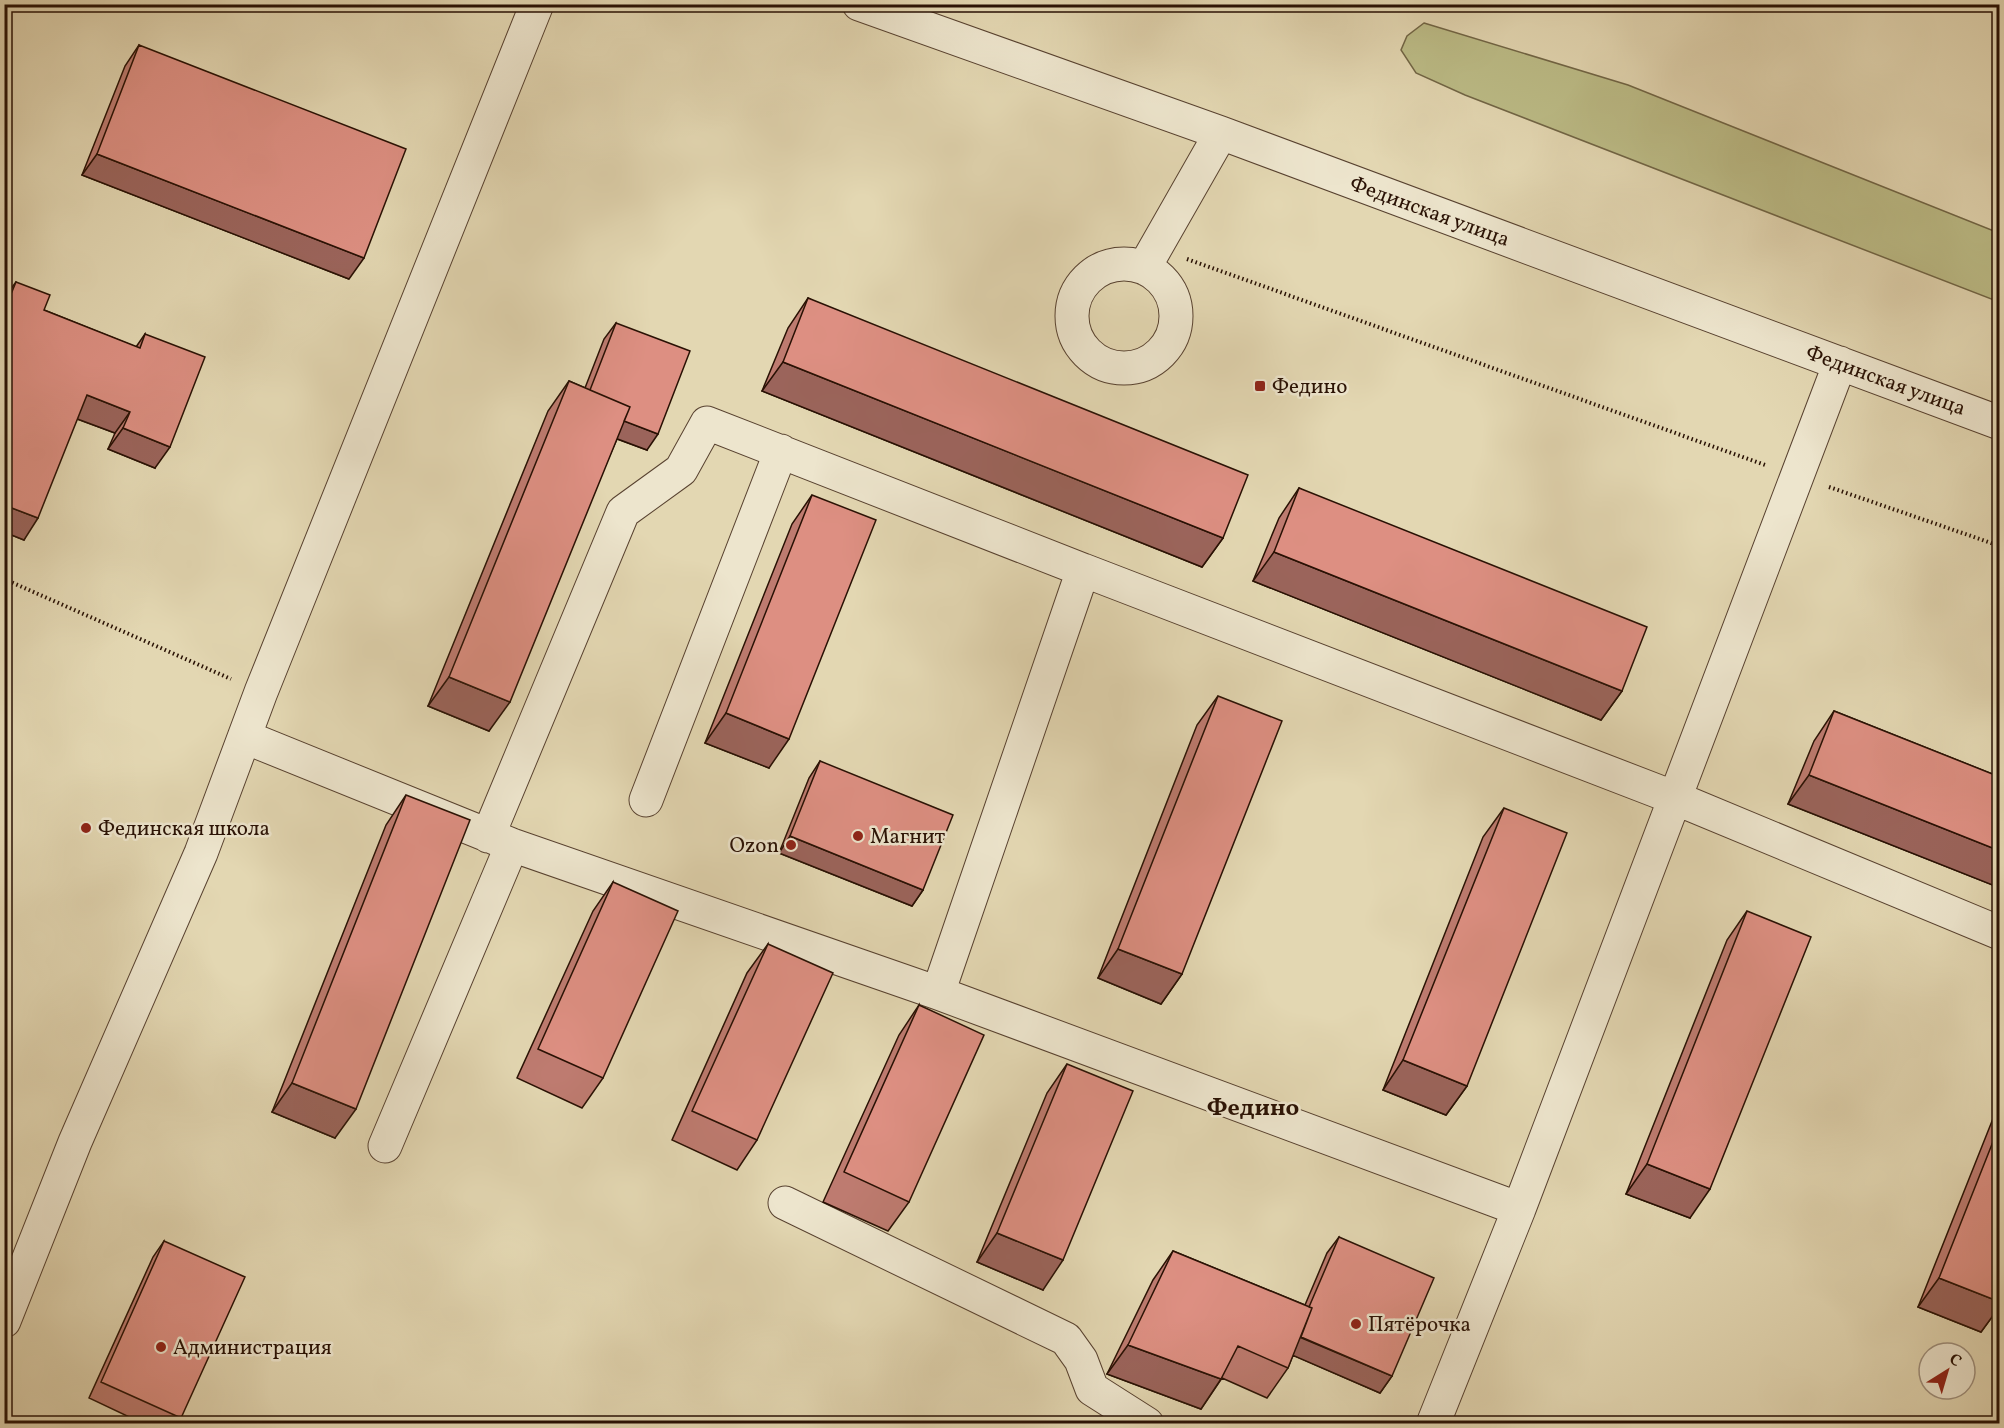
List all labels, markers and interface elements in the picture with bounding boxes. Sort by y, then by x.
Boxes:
street label: Фединская улица [1345,170,1514,255]
street label: Фединская улица [1801,339,1970,424]
place label: Федино [1272,373,1348,402]
marker: Федино [1253,379,1267,393]
place label: Фединская школа [98,815,270,844]
marker: Фединская школа [79,821,93,835]
place label: Магнит [870,823,946,852]
marker: Магнит [851,829,865,843]
place label: Ozon [729,832,779,861]
marker: Ozon [784,838,798,852]
district label: Федино [1207,1092,1299,1126]
place label: Пятёрочка [1368,1311,1471,1340]
marker: Пятёрочка [1349,1317,1363,1331]
place label: Администрация [173,1334,332,1363]
marker: Администрация [154,1340,168,1354]
north arrow [1917,1341,1977,1401]
text: С [1944,1349,1966,1373]

